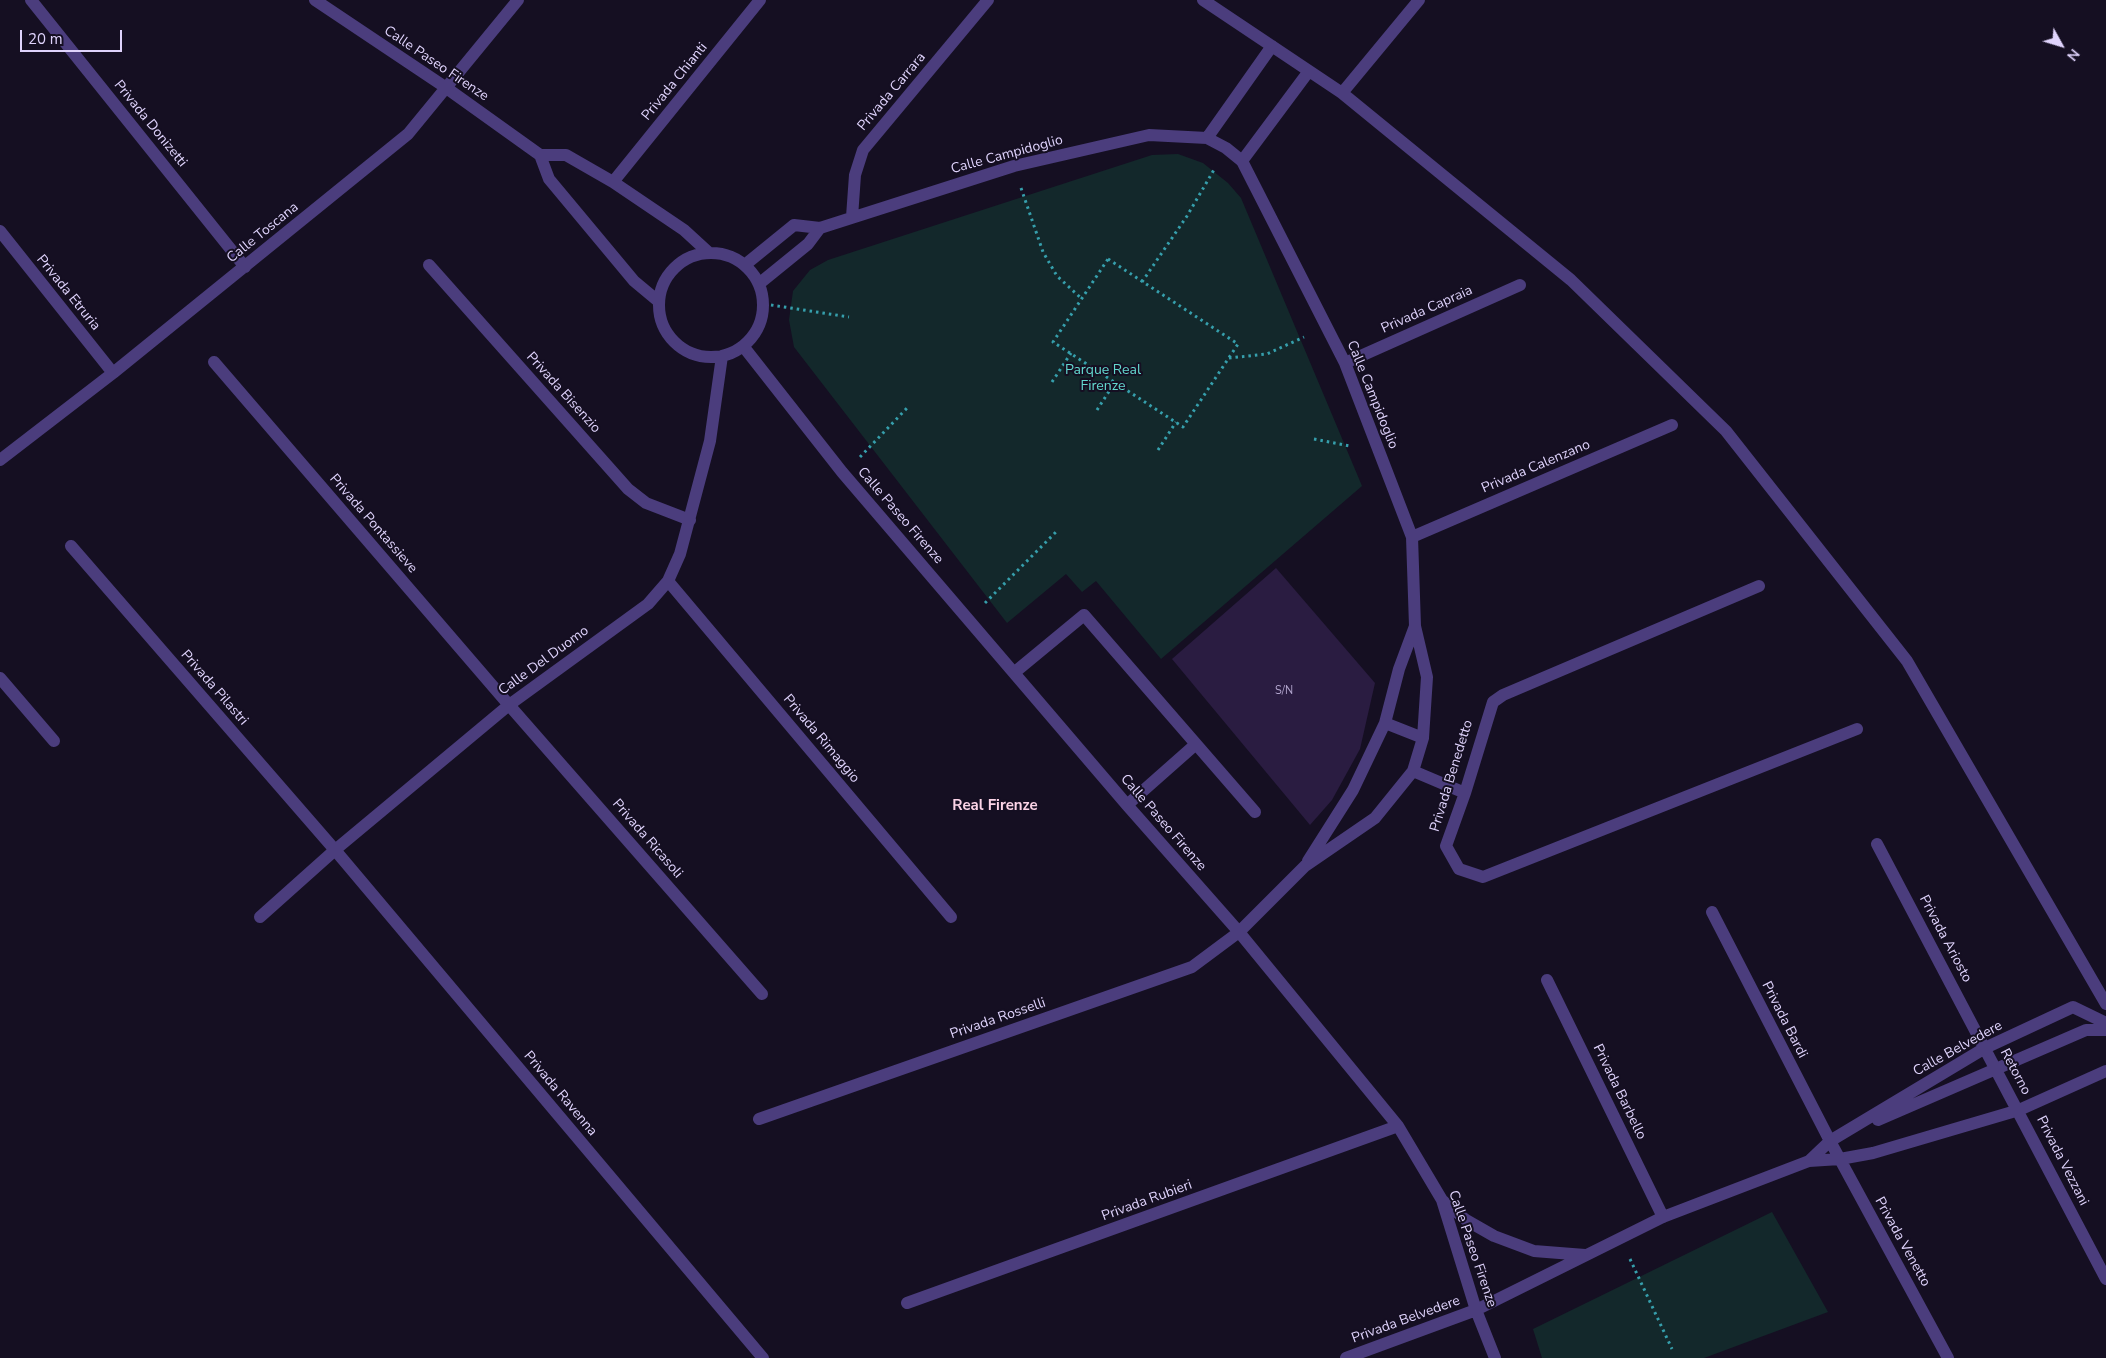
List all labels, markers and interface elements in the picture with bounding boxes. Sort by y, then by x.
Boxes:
scale bar [22,20,125,52]
north arrow [2036,20,2086,70]
street label: Calle Paseo Firenze [381,23,491,105]
text: 20 m [28,29,63,49]
street label: Privada Chianti [639,40,711,124]
text: N [2062,45,2084,65]
street label: Privada Carrara [854,49,930,135]
street label: Privada Donizetti [110,77,190,171]
street label: Calle Campidoglio [949,132,1065,178]
street label: Calle Toscana [224,199,302,267]
street label: Privada Etruria [32,252,104,334]
street label: Privada Capraia [1379,282,1475,338]
street label: Calle Campidoglio [1343,338,1401,452]
street label: Privada Bisenzio [522,349,604,437]
park label: Parque Real Firenze [1065,363,1141,396]
street label: Privada Calenzano [1479,437,1593,497]
street label: Calle Paseo Firenze [854,464,946,568]
street label: Privada Pontassieve [325,471,421,577]
street label: Calle Del Duomo [496,623,592,699]
street label: Privada Pilastri [177,647,251,729]
house number: S/N [1275,684,1293,698]
street label: Privada Rimaggio [779,691,863,787]
street label: Privada Benedetto [1427,718,1477,834]
street label: Calle Paseo Firenze [1117,771,1209,875]
street label: Privada Ricasoli [608,796,686,882]
district label: Real Firenze [952,797,1038,815]
street label: Privada Ariosto [1915,893,1975,985]
street label: Privada Bardi [1757,979,1811,1061]
street label: Privada Rosselli [948,995,1048,1043]
street label: Calle Belvedere [1910,1018,2006,1080]
street label: Privada Barbello [1589,1042,1649,1142]
street label: Retorno [1996,1046,2034,1098]
street label: Privada Ravenna [520,1048,600,1140]
street label: Privada Vezzani [2032,1113,2092,1209]
street label: Privada Rubieri [1099,1177,1195,1225]
street label: Calle Paseo Firenze [1444,1188,1500,1310]
street label: Privada Venetto [1870,1194,1934,1290]
street label: Privada Belvedere [1350,1293,1462,1347]

